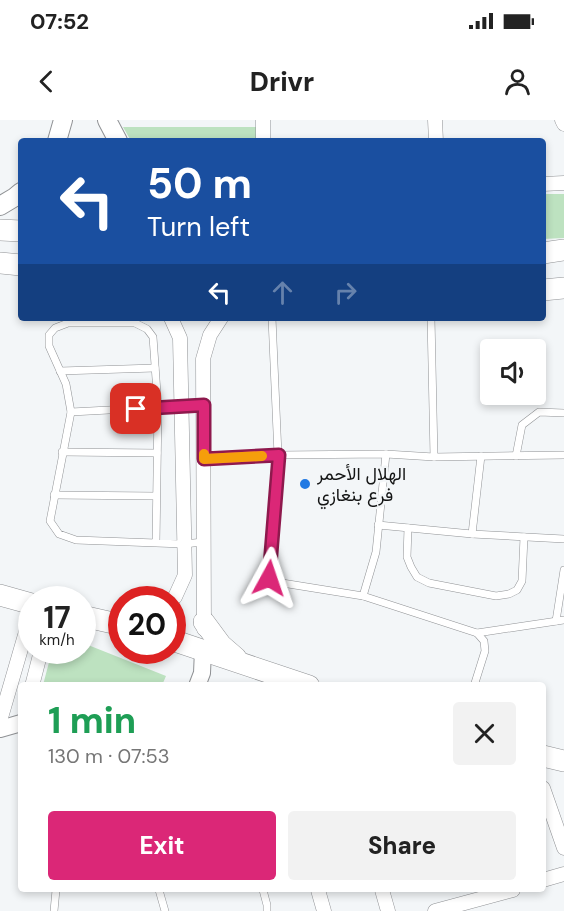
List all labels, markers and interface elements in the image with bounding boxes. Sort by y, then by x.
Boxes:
text: 07:52 [30,7,89,36]
text: Drivr [250,64,314,99]
icon: back [30,65,63,98]
icon: person [501,65,534,98]
text: 50 m [147,156,252,211]
icon: left [48,162,126,240]
text: Turn left [147,209,250,244]
icon: left [203,276,236,309]
icon: ahead [266,276,299,309]
icon: right [329,276,362,309]
map controls [480,339,546,405]
button: sound [480,339,546,405]
pin [110,383,161,434]
icon: arrive [119,392,152,425]
place label: الهلال الأحمر فرع بنغازي [316,462,406,510]
marker: الهلال الأحمر فرع بنغازي [298,477,312,491]
position arrow [237,546,301,610]
speed limit sign: 20 [108,586,186,664]
text: 17 [43,598,71,637]
text: km/h [39,630,75,650]
text: 1 min [48,697,136,744]
button: close [453,702,516,765]
text: 130 m · 07:53 [48,743,170,769]
button: Exit [48,811,276,880]
button: Share [288,811,516,880]

